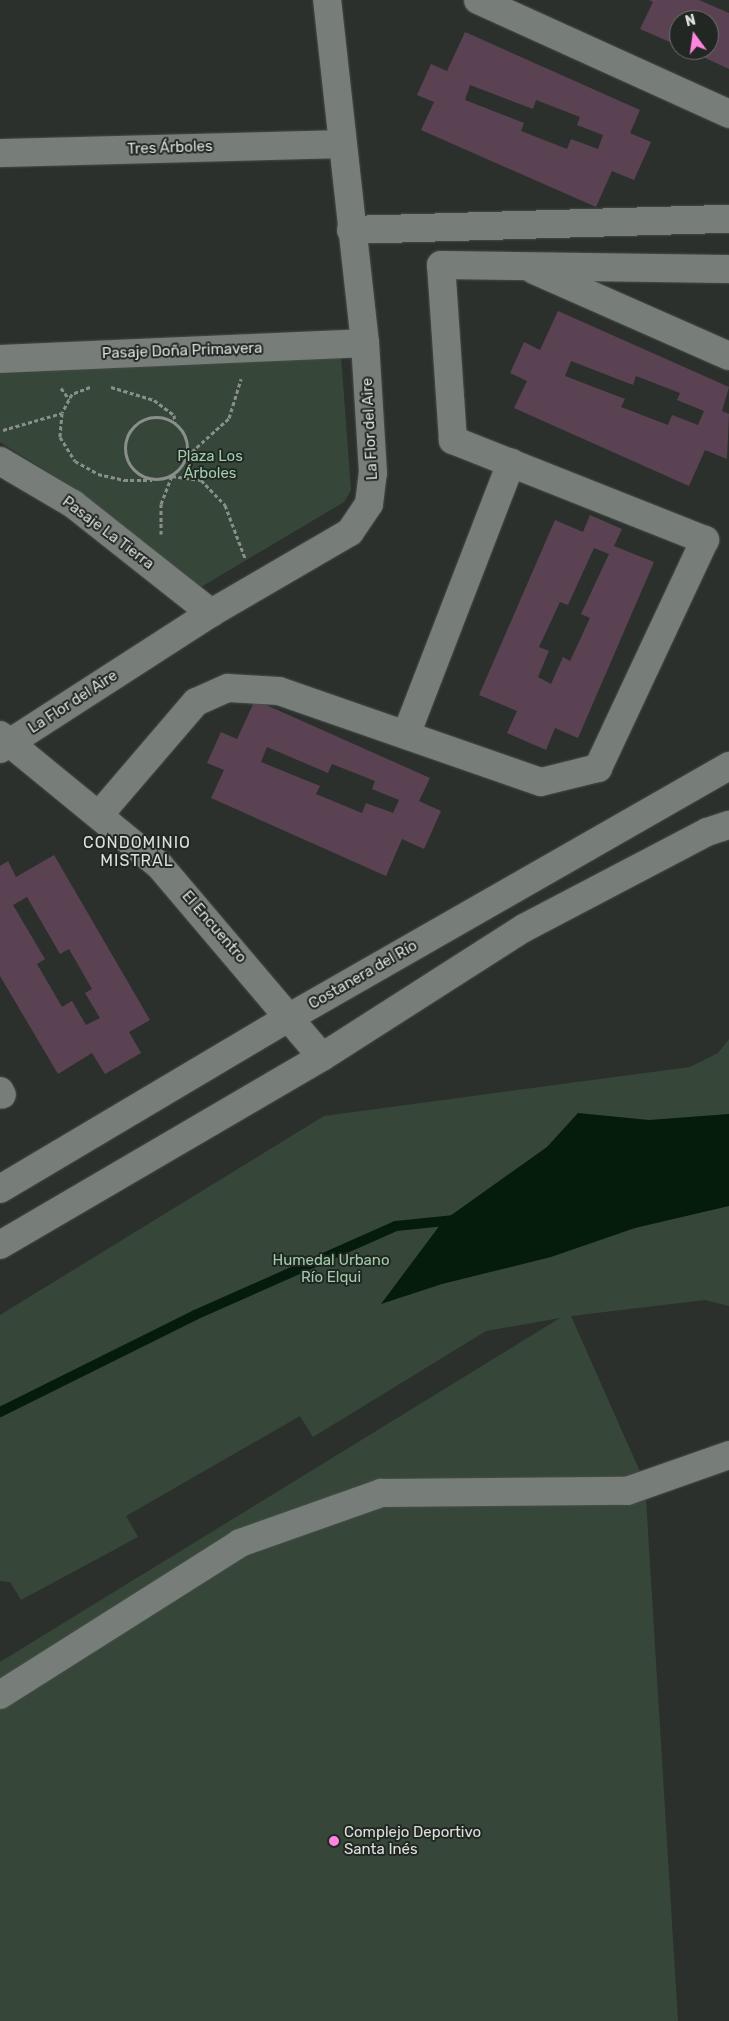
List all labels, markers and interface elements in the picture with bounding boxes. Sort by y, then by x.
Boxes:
north arrow [669,10,719,60]
text: N [684,11,697,30]
street label: Tres Árboles [127,138,213,158]
street label: Pasaje Doña Primavera [102,339,262,363]
street label: La Flor del Aire [358,377,382,481]
park label: Plaza Los Árboles [177,447,243,482]
street label: Pasaje La Tierra [59,493,157,573]
street label: La Flor del Aire [25,666,121,738]
district label: CONDOMINIO MISTRAL [82,833,192,871]
street label: El Encuentro [178,887,250,967]
street label: Costanera del Río [306,937,420,1013]
park label: Humedal Urbano Río Elqui [272,1251,390,1286]
place label: Complejo Deportivo Santa Inés [344,1823,481,1858]
marker: Complejo Deportivo Santa Inés [328,1835,340,1847]

